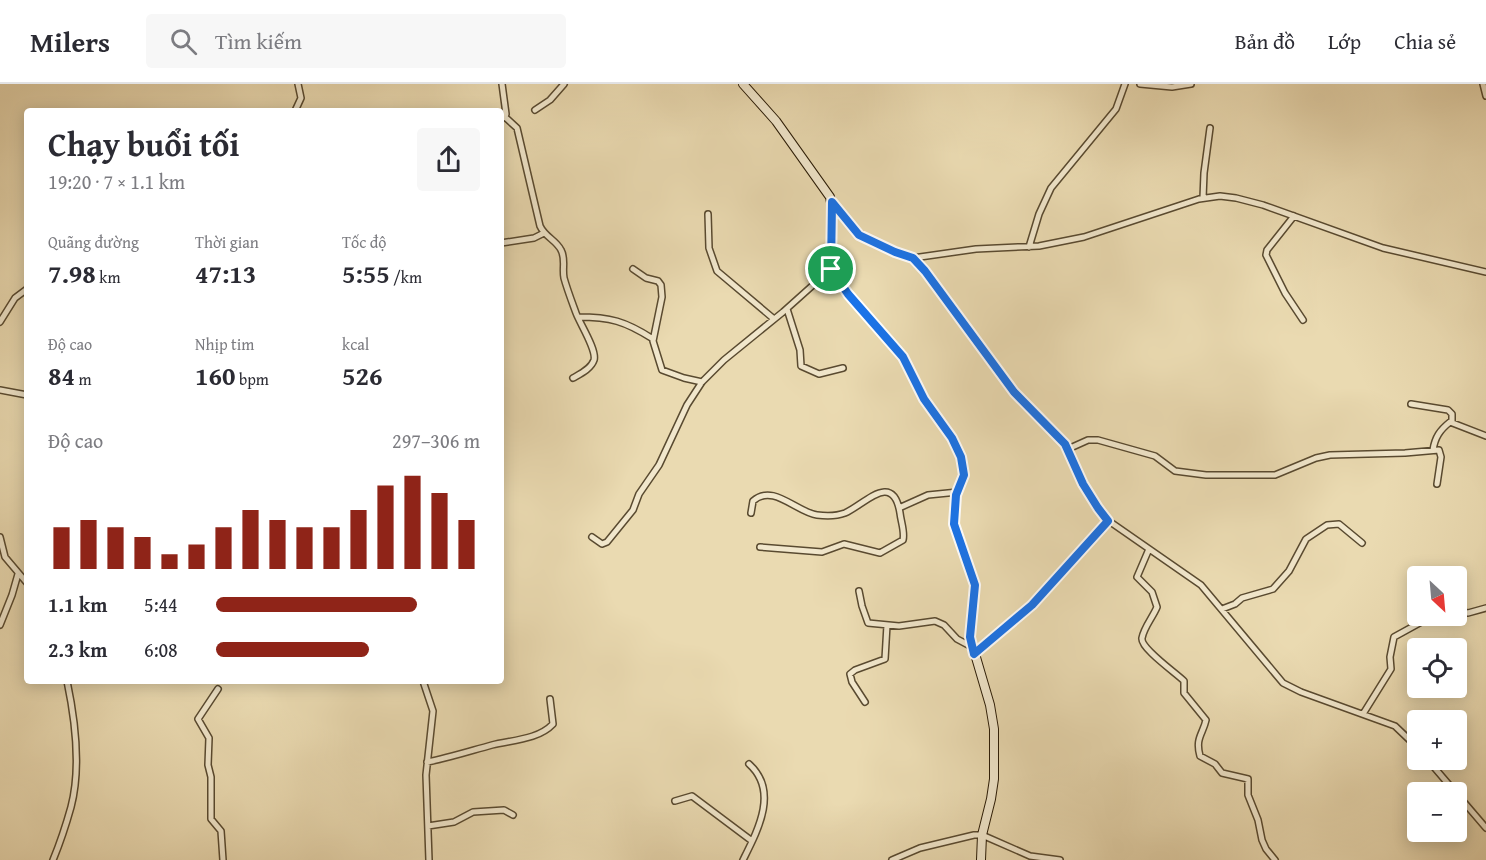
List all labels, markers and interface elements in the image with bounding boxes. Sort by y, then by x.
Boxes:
search box [146,14,566,68]
text: Milers [30,21,110,62]
icon: search [167,25,200,58]
text: Tìm kiếm [215,25,302,57]
text: Bản đồ [1235,26,1295,57]
text: Lớp [1328,26,1361,57]
text: Chia sẻ [1394,26,1456,57]
text: Chạy buổi tối [48,120,240,168]
button: share [417,128,480,191]
text: 19:20 · 7 × 1.1 km [48,167,185,196]
text: Quãng đường [48,230,139,254]
text: Thời gian [195,230,259,254]
text: Tốc độ [342,230,386,254]
pin [805,243,856,294]
icon: arrive [814,252,847,285]
text: 7.98 [48,254,96,293]
text: 47:13 [195,254,256,293]
text: 5:55 [342,254,390,293]
text: km [96,265,120,289]
text: /km [390,265,422,289]
text: Độ cao [48,332,92,356]
text: Nhịp tim [195,332,254,356]
text: kcal [342,332,369,356]
text: 84 [48,356,75,395]
text: 160 [195,356,235,395]
text: 526 [342,356,382,395]
text: m [75,367,92,391]
text: bpm [235,367,269,391]
text: Độ cao [48,426,103,455]
text: 297–306 m [392,426,480,455]
north arrow [1407,566,1467,626]
map controls [1407,566,1467,842]
text: 1.1 km [48,590,107,619]
text: 5:44 [144,590,178,619]
text: 2.3 km [48,635,107,664]
text: 6:08 [144,635,178,664]
button: locate [1407,638,1467,698]
button: + [1407,710,1467,770]
button: − [1407,782,1467,842]

